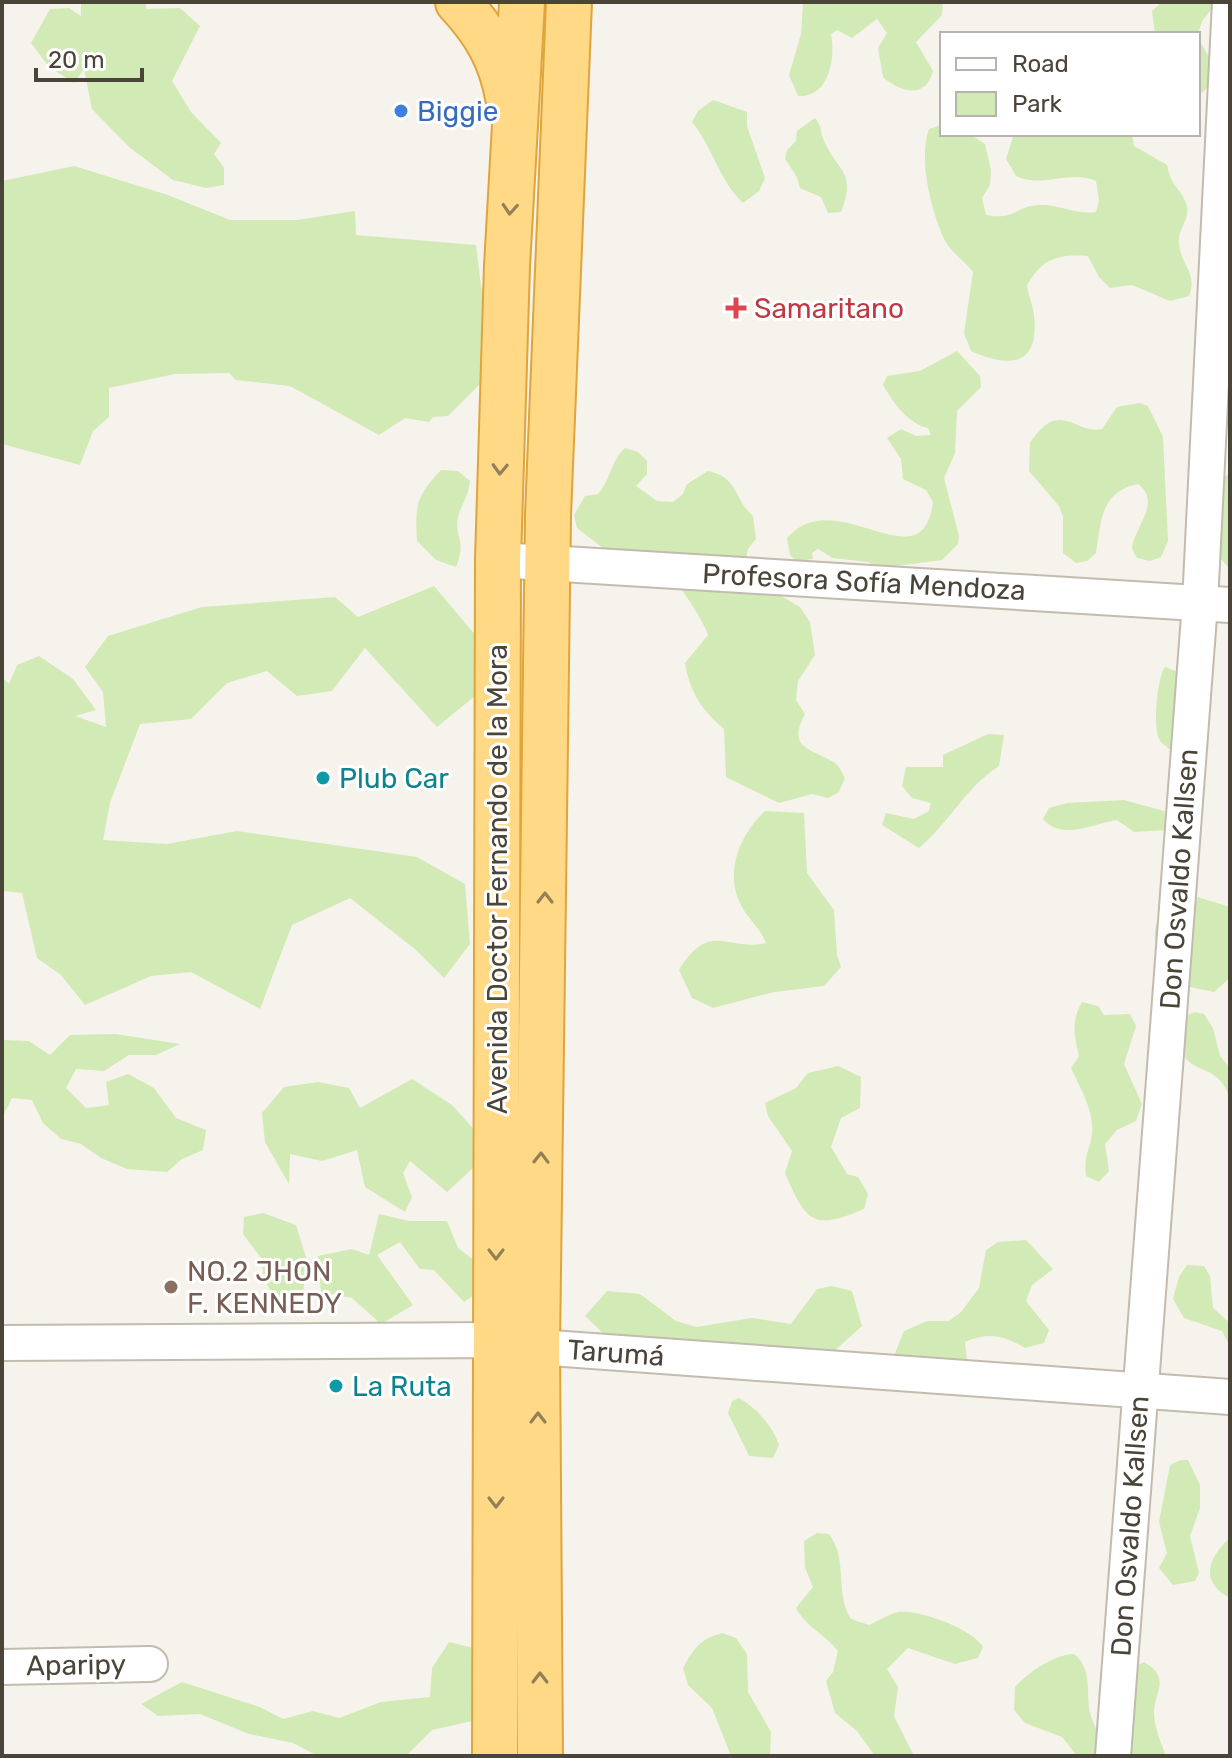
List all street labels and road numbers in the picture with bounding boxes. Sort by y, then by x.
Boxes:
street label: Profesora Sofía Mendoza [701,557,1027,607]
street label: Avenida Doctor Fernando de la Mora [481,644,514,1114]
street label: Don Osvaldo Kallsen [1153,747,1205,1011]
street label: Tarumá [566,1333,666,1373]
street label: Don Osvaldo Kallsen [1104,1394,1156,1658]
street label: Aparipy [26,1648,126,1682]

